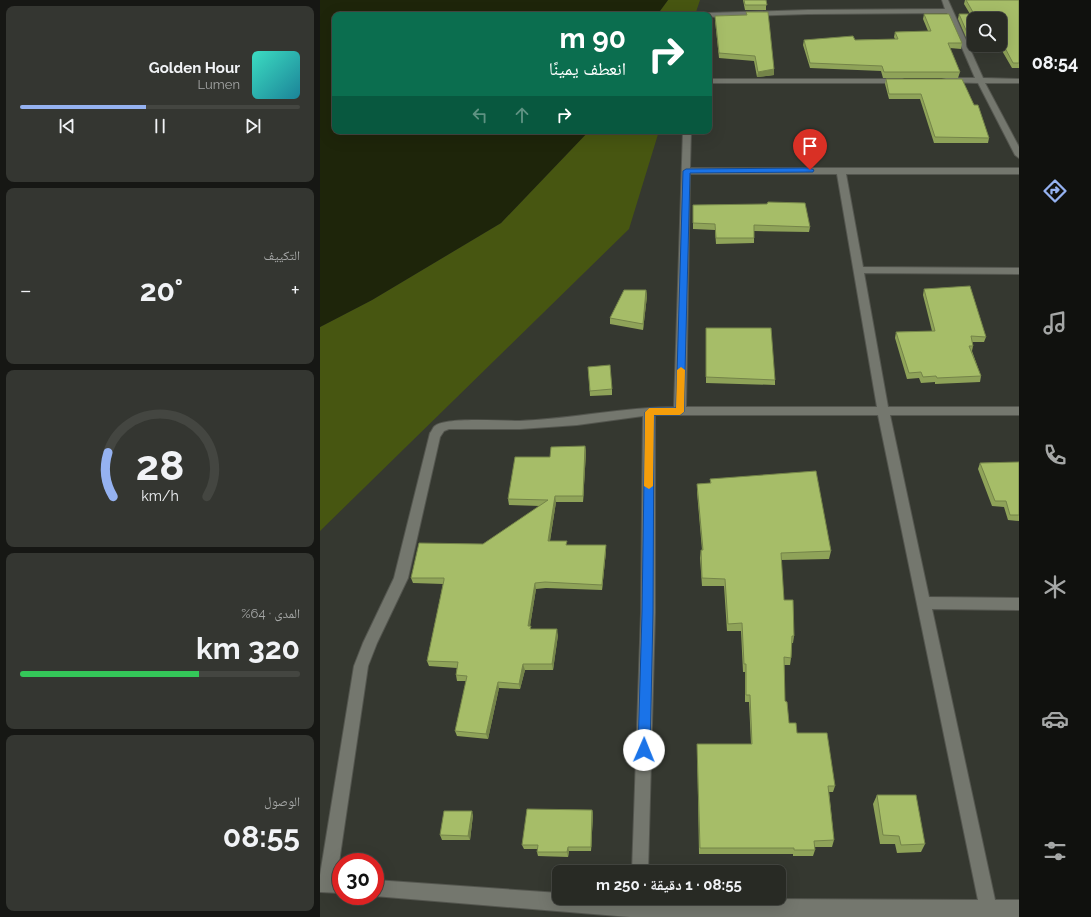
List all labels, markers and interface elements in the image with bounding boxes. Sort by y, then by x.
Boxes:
map controls [967,12,1007,52]
button: search [967,12,1007,52]
text: 90 m [560,22,626,55]
icon: right [640,28,692,80]
text: 08:54 [1032,52,1078,73]
text: انعطف يمينًا [549,58,626,79]
text: Golden Hour [149,59,240,77]
text: Lumen [198,77,240,92]
icon: left [469,104,491,126]
icon: ahead [511,104,533,126]
icon: right [553,104,575,126]
icon: previous [56,115,78,137]
icon: pause [149,115,171,137]
icon: next [242,115,264,137]
pin [793,129,827,170]
icon: arrive [799,135,821,157]
icon: directions [1041,177,1069,205]
text: التكييف [264,248,300,263]
text: 20° [140,273,183,308]
text: − [20,277,32,303]
text: + [291,277,300,303]
icon: music [1041,309,1069,337]
text: 28 [136,440,184,489]
icon: phone [1041,441,1069,469]
text: km/h [141,487,179,503]
icon: climate [1041,573,1069,601]
text: المدى · 64% [241,606,300,621]
text: 320 km [196,631,300,666]
icon: car [1041,705,1069,733]
position arrow [623,729,665,771]
text: الوصول [264,794,300,809]
text: 08:55 [223,819,300,854]
icon: filters [1041,837,1069,865]
speed limit sign: 30 [332,853,384,905]
text: 08:55 · 1 دقيقة · 250 m [596,876,742,894]

